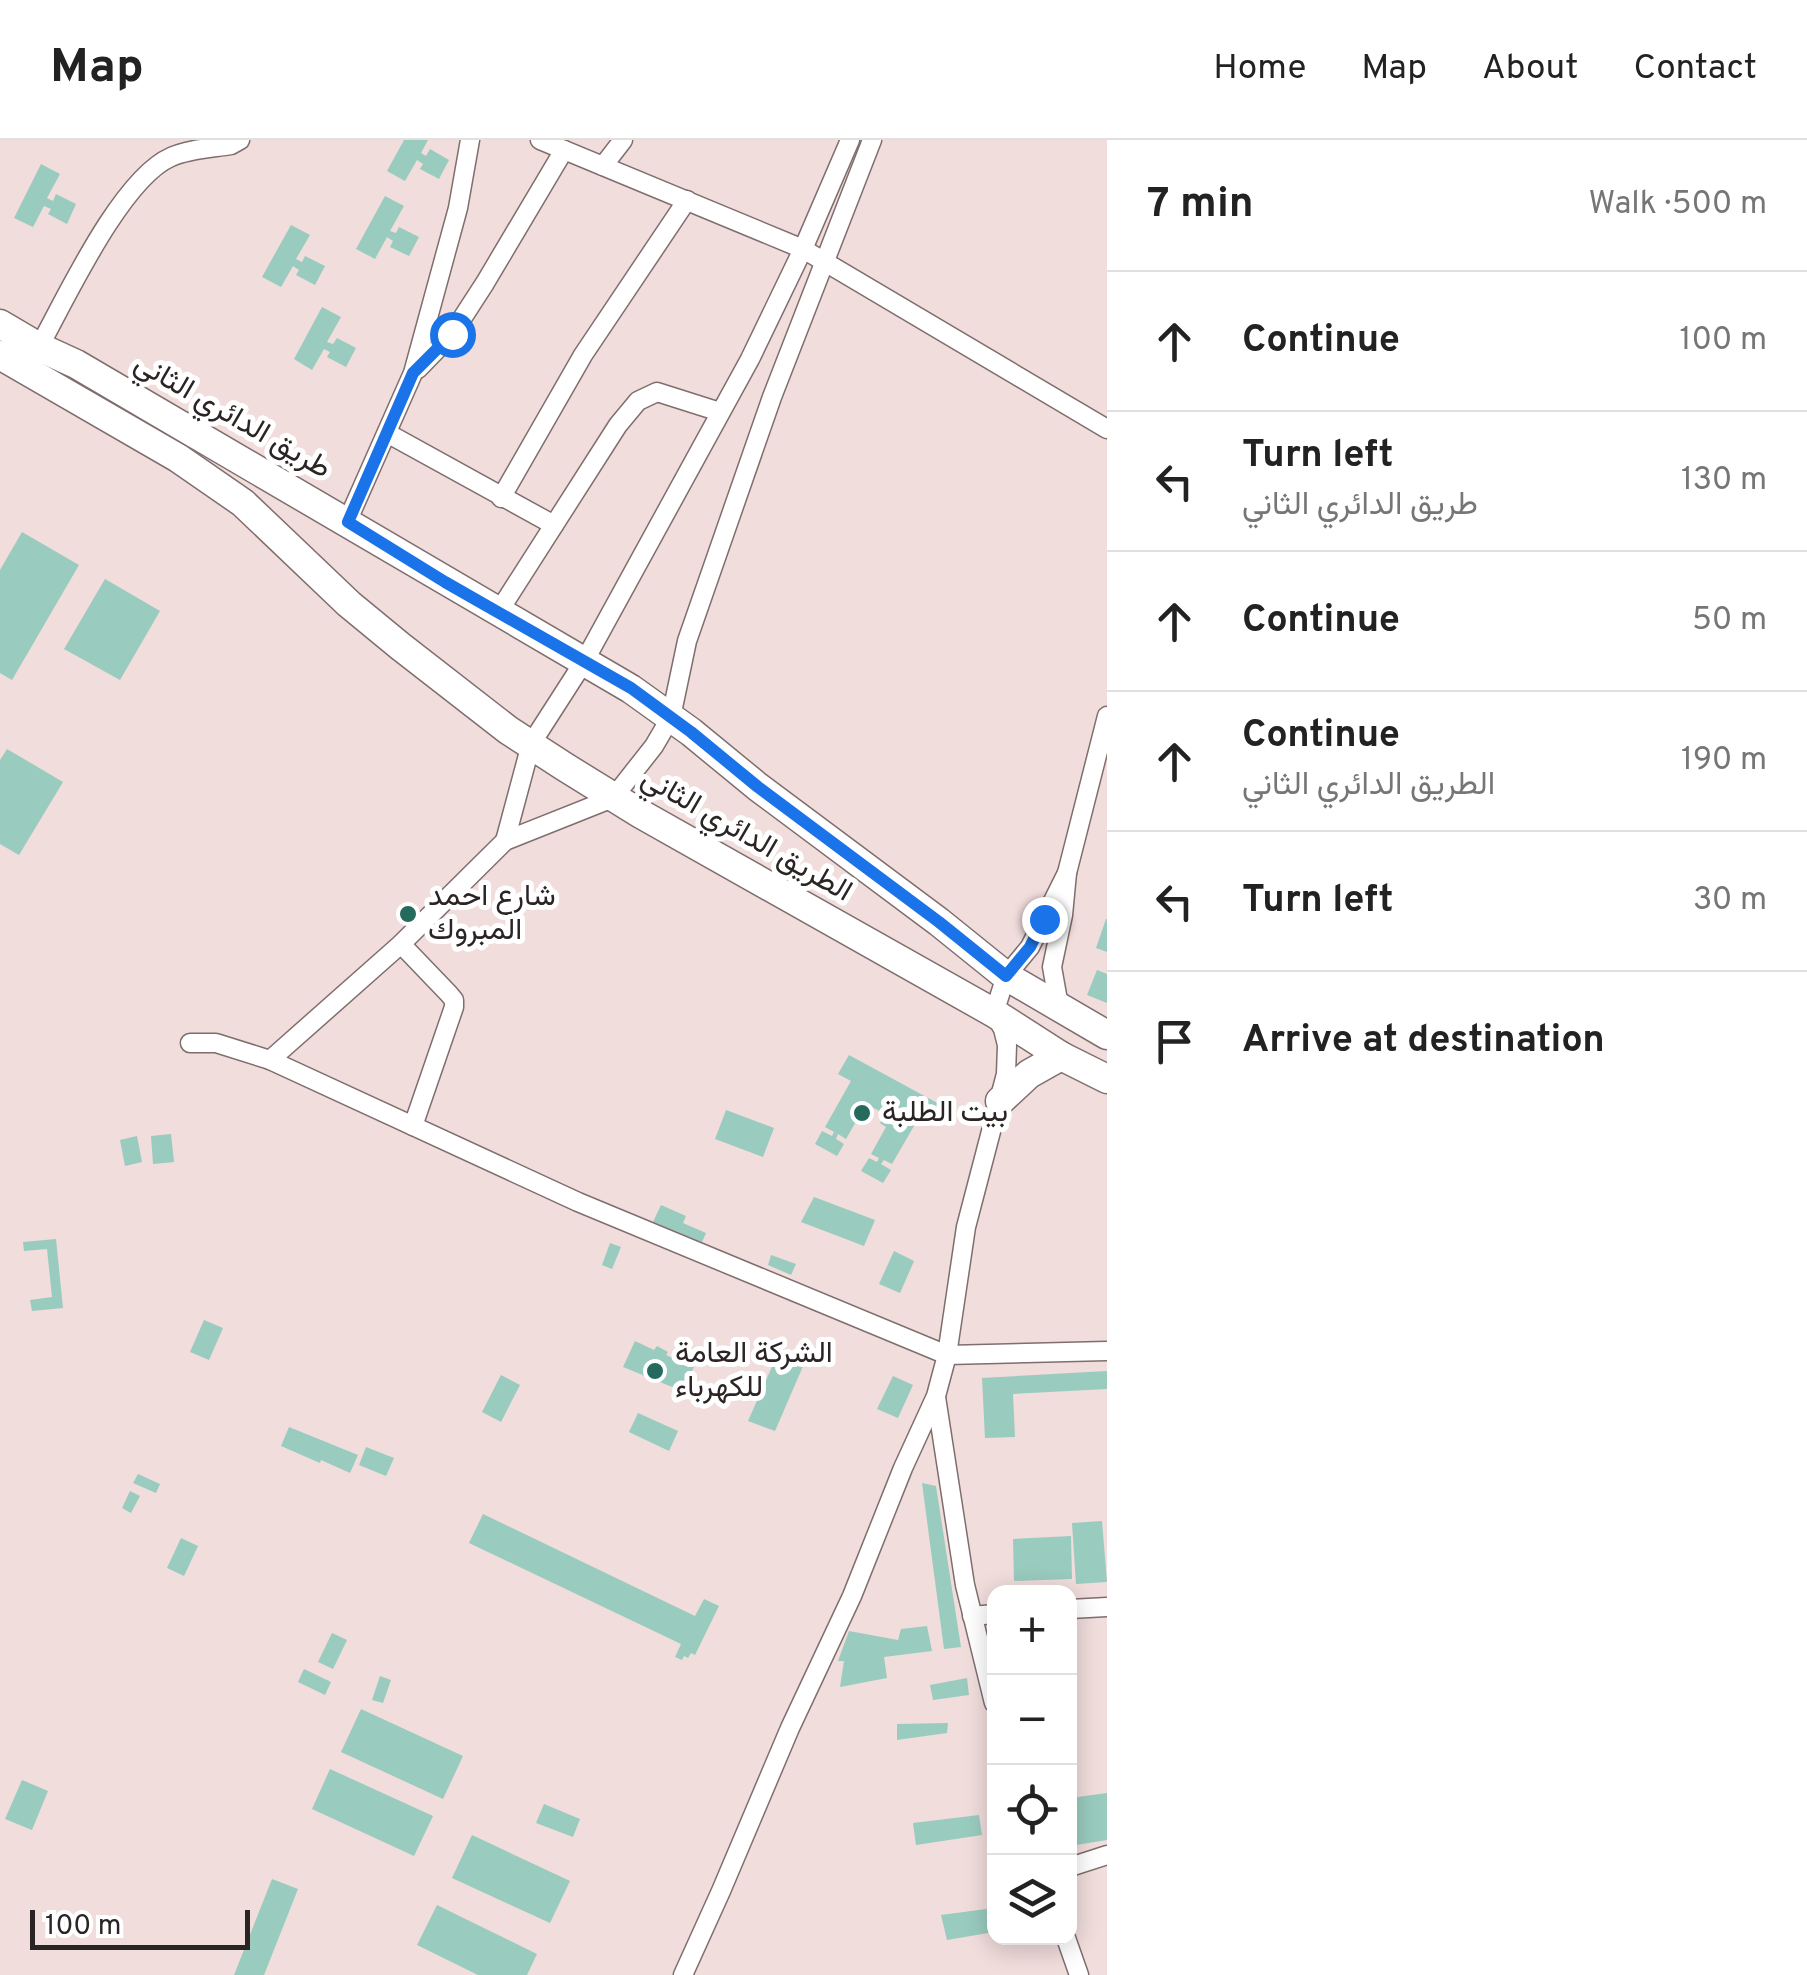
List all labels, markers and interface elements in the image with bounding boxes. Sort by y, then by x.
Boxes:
text: Map [50,39,144,99]
text: Home [1213,47,1306,91]
text: Map [1361,47,1427,91]
text: About [1482,47,1578,91]
text: Contact [1633,47,1757,91]
text: 7 min [1147,179,1254,232]
text: Walk · 500 m [1588,185,1767,225]
route start [430,312,476,358]
icon: ahead [1147,314,1202,369]
text: Continue [1242,317,1400,366]
text: 100 m [1680,321,1767,361]
street label: طريق الدائري الثاني [126,346,337,491]
text: Turn left [1242,432,1394,481]
icon: left [1147,454,1202,509]
text: 130 m [1681,461,1767,501]
text: طريق الدائري الثاني [1242,486,1478,526]
icon: ahead [1147,594,1202,649]
text: Continue [1242,597,1400,646]
text: 50 m [1692,601,1767,641]
text: Continue [1242,712,1400,761]
icon: ahead [1147,734,1202,789]
text: 190 m [1681,741,1767,781]
street label: الطريق الدائري الثاني [632,761,858,914]
text: الطريق الدائري الثاني [1242,766,1495,806]
icon: left [1147,874,1202,929]
text: Turn left [1242,877,1394,926]
place label: شارع احمد المبروك [428,879,556,950]
text: 30 m [1693,881,1767,921]
route end [1022,897,1068,943]
marker: شارع احمد المبروك [397,903,419,925]
icon: arrive [1147,1014,1202,1069]
text: Arrive at destination [1242,1017,1605,1066]
place label: بيت الطلبة [882,1095,1008,1132]
marker: بيت الطلبة [851,1102,873,1124]
place label: الشركة العامة للكهرباء [675,1336,833,1407]
marker: الشركة العامة للكهرباء [644,1360,666,1382]
map controls [987,1585,1077,1945]
button: + [987,1585,1077,1675]
button: − [987,1675,1077,1765]
button: locate [987,1765,1077,1855]
button: layers [987,1855,1077,1945]
scale bar [30,1905,250,1950]
text: 100 m [45,1909,121,1945]

